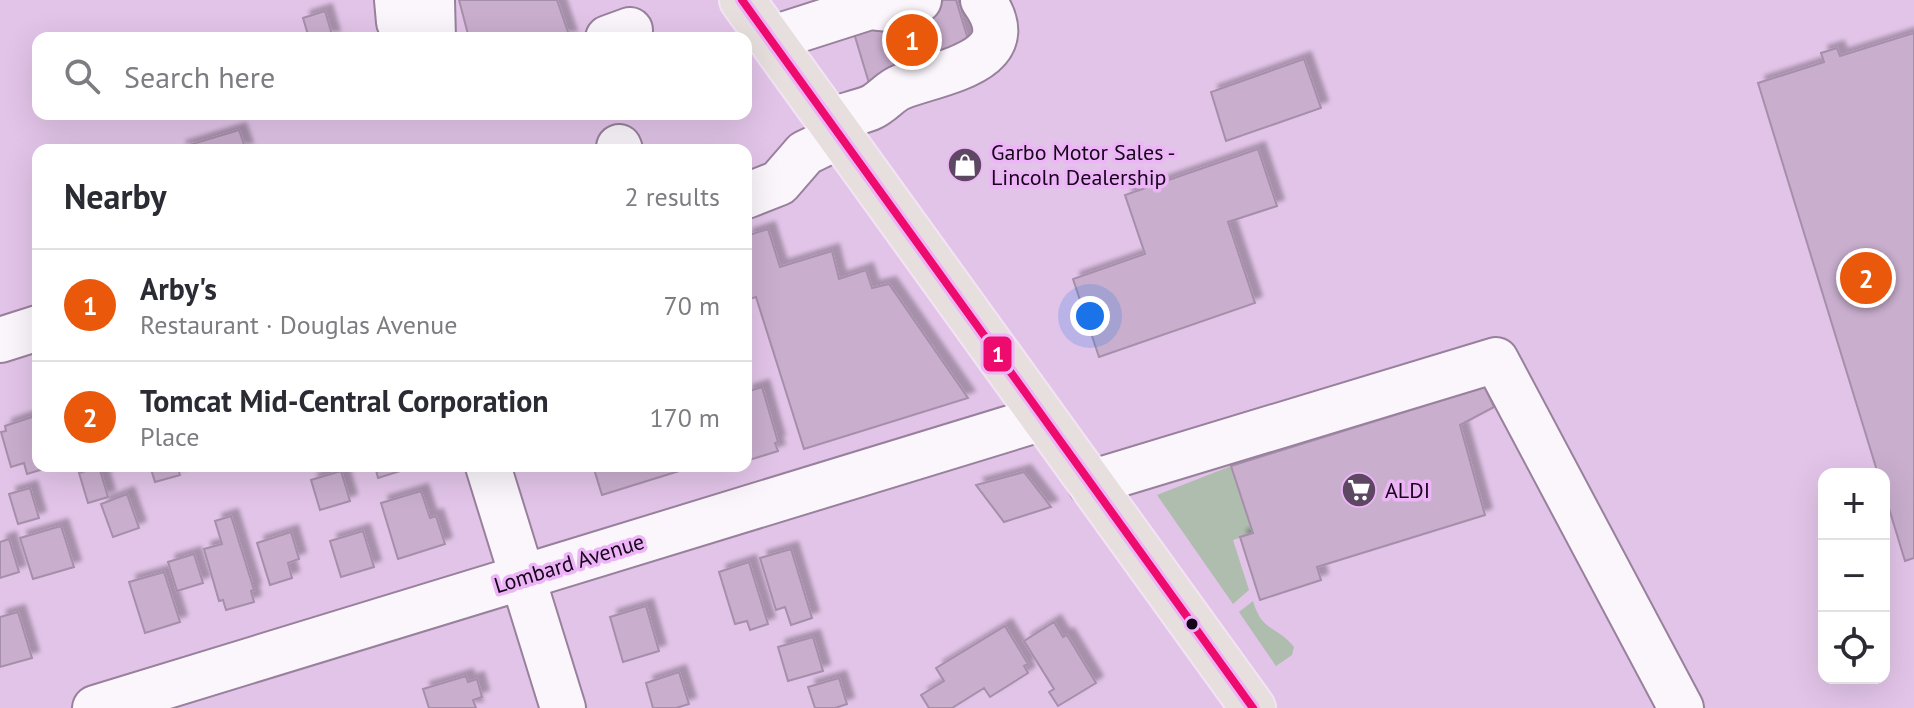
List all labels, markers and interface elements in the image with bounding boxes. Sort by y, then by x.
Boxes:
pin: 1 [886,10,938,70]
search box [32,32,752,120]
icon: search [60,54,104,98]
text: Search here [124,57,275,96]
place label: Garbo Motor Sales - Lincoln Dealership [991,138,1175,191]
shop icon: Garbo Motor Sales - Lincoln Dealership [946,146,984,184]
text: Nearby [64,174,166,218]
text: 2 results [625,180,720,213]
pin: 2 [1840,248,1892,308]
text: Arby's [140,269,217,308]
text: 1 [83,289,97,322]
text: 70 m [664,289,720,322]
your location [1070,296,1110,336]
text: Restaurant · Douglas Avenue [140,308,457,341]
line badge: 1 [982,335,1013,373]
text: 1 [992,340,1004,368]
text: Tomcat Mid-Central Corporation [140,381,549,420]
text: 2 [83,401,97,434]
text: 170 m [649,401,720,434]
text: Place [140,420,199,453]
map controls [1818,468,1890,684]
button: + [1818,468,1890,540]
supermarket icon: ALDI [1340,471,1378,509]
place label: ALDI [1385,476,1430,504]
street label: Lombard Avenue [490,527,648,599]
button: − [1818,540,1890,612]
button: locate [1818,612,1890,684]
unlabelled marker [1184,616,1200,632]

